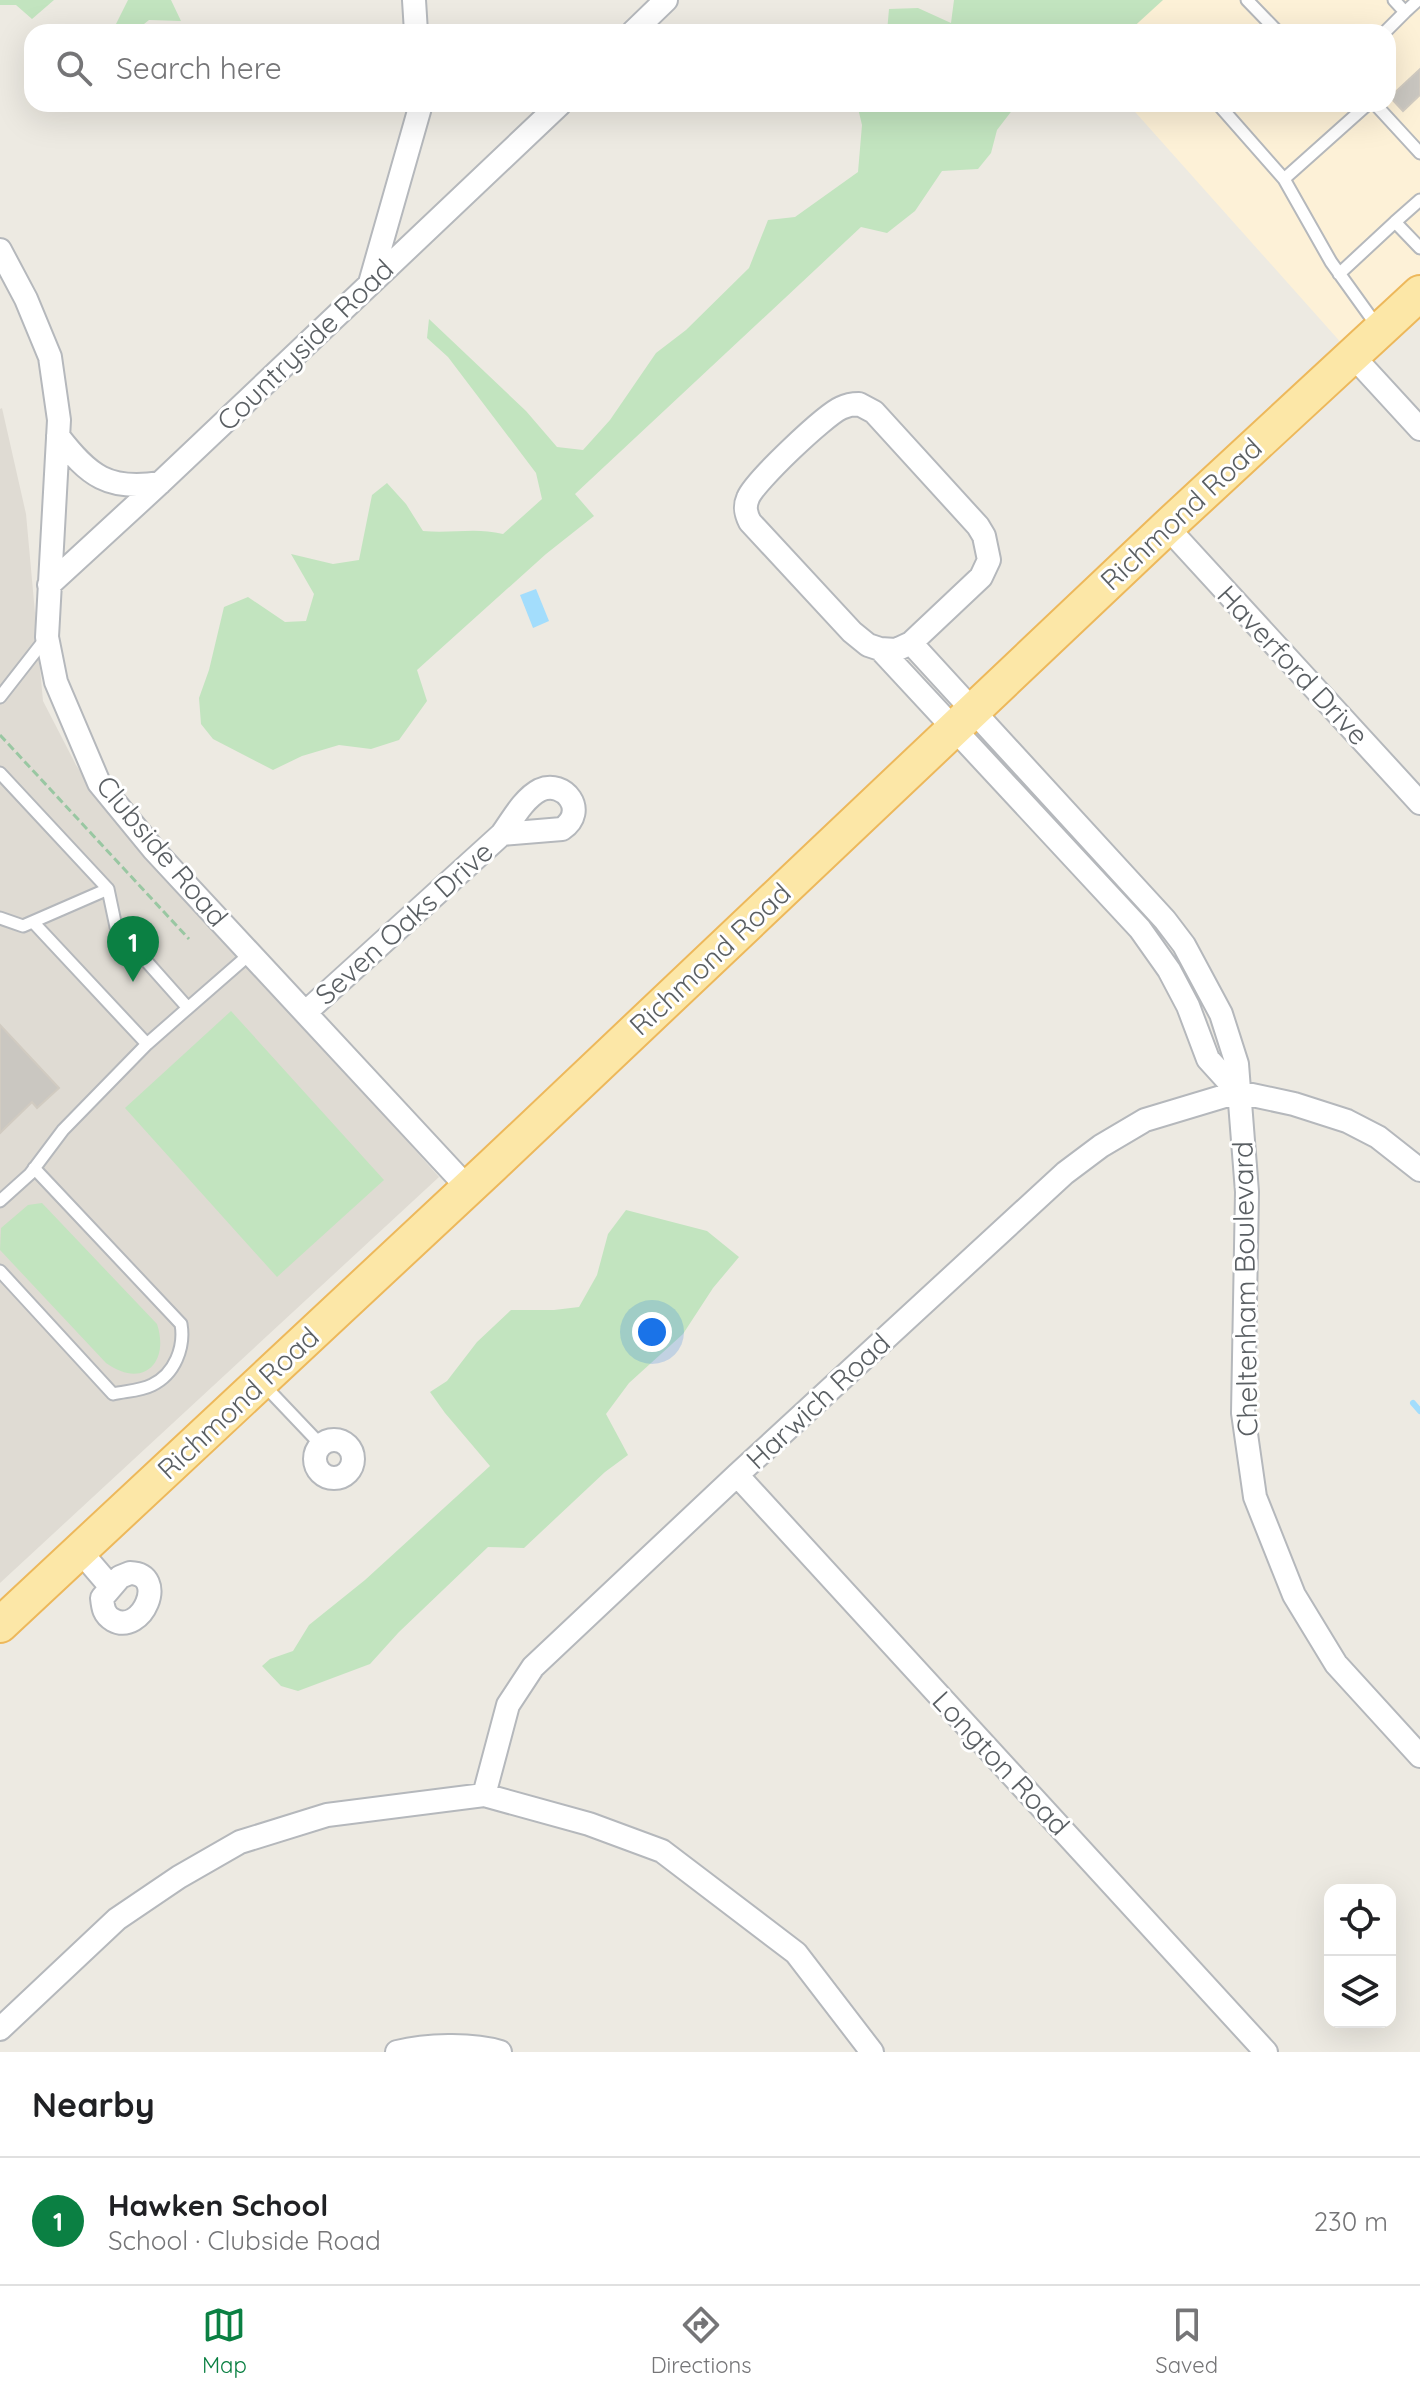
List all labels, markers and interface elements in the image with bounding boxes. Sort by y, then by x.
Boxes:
search box [24,24,1396,112]
icon: search [52,46,96,90]
text: Search here [116,49,282,87]
street label: Countryside Road [209,251,400,438]
street label: Richmond Road [1093,430,1269,597]
street label: Haverford Drive [1210,577,1376,752]
street label: Clubside Road [89,768,236,933]
street label: Seven Oaks Drive [308,834,500,1012]
street label: Richmond Road [622,875,798,1042]
pin: 1 [107,916,159,982]
street label: Cheltenham Boulevard [1224,1141,1265,1437]
your location [632,1312,672,1352]
street label: Richmond Road [150,1319,326,1486]
street label: Harwich Road [738,1325,897,1476]
street label: Longton Road [925,1683,1077,1842]
map controls [1324,1884,1396,2028]
button: locate [1324,1884,1396,1956]
button: layers [1324,1956,1396,2028]
text: Nearby [32,2083,155,2126]
text: Hawken School [108,2186,328,2224]
text: 1 [53,2205,63,2238]
text: 230 m [1314,2205,1388,2238]
text: School · Clubside Road [108,2224,381,2257]
tab: Map [202,2303,247,2379]
tab: Directions [651,2303,751,2379]
tab: Saved [1155,2303,1218,2379]

